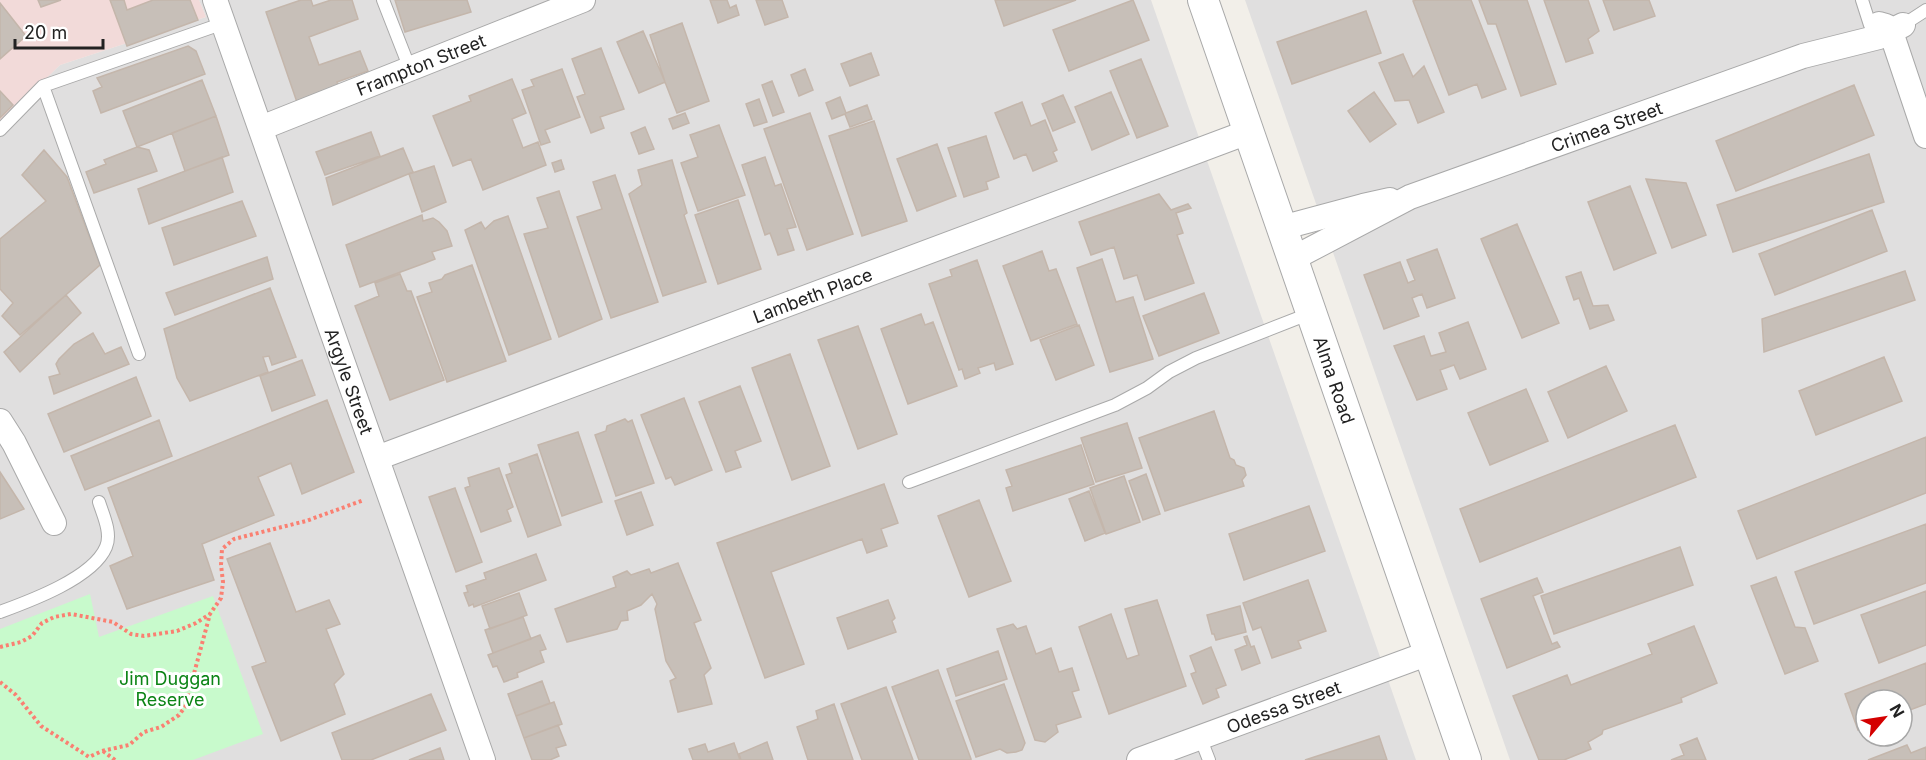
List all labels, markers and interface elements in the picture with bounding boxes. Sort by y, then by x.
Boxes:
scale bar [15,12,104,50]
text: 20 m [24,22,67,43]
street label: Frampton Street [353,29,488,99]
street label: Crimea Street [1548,97,1665,156]
street label: Lambeth Place [750,263,875,327]
street label: Argyle Street [321,325,378,437]
street label: Alma Road [1310,333,1359,426]
park label: Jim Duggan Reserve [119,668,221,710]
street label: Odessa Street [1223,676,1344,737]
north arrow [1854,688,1914,748]
text: N [1885,701,1909,721]

